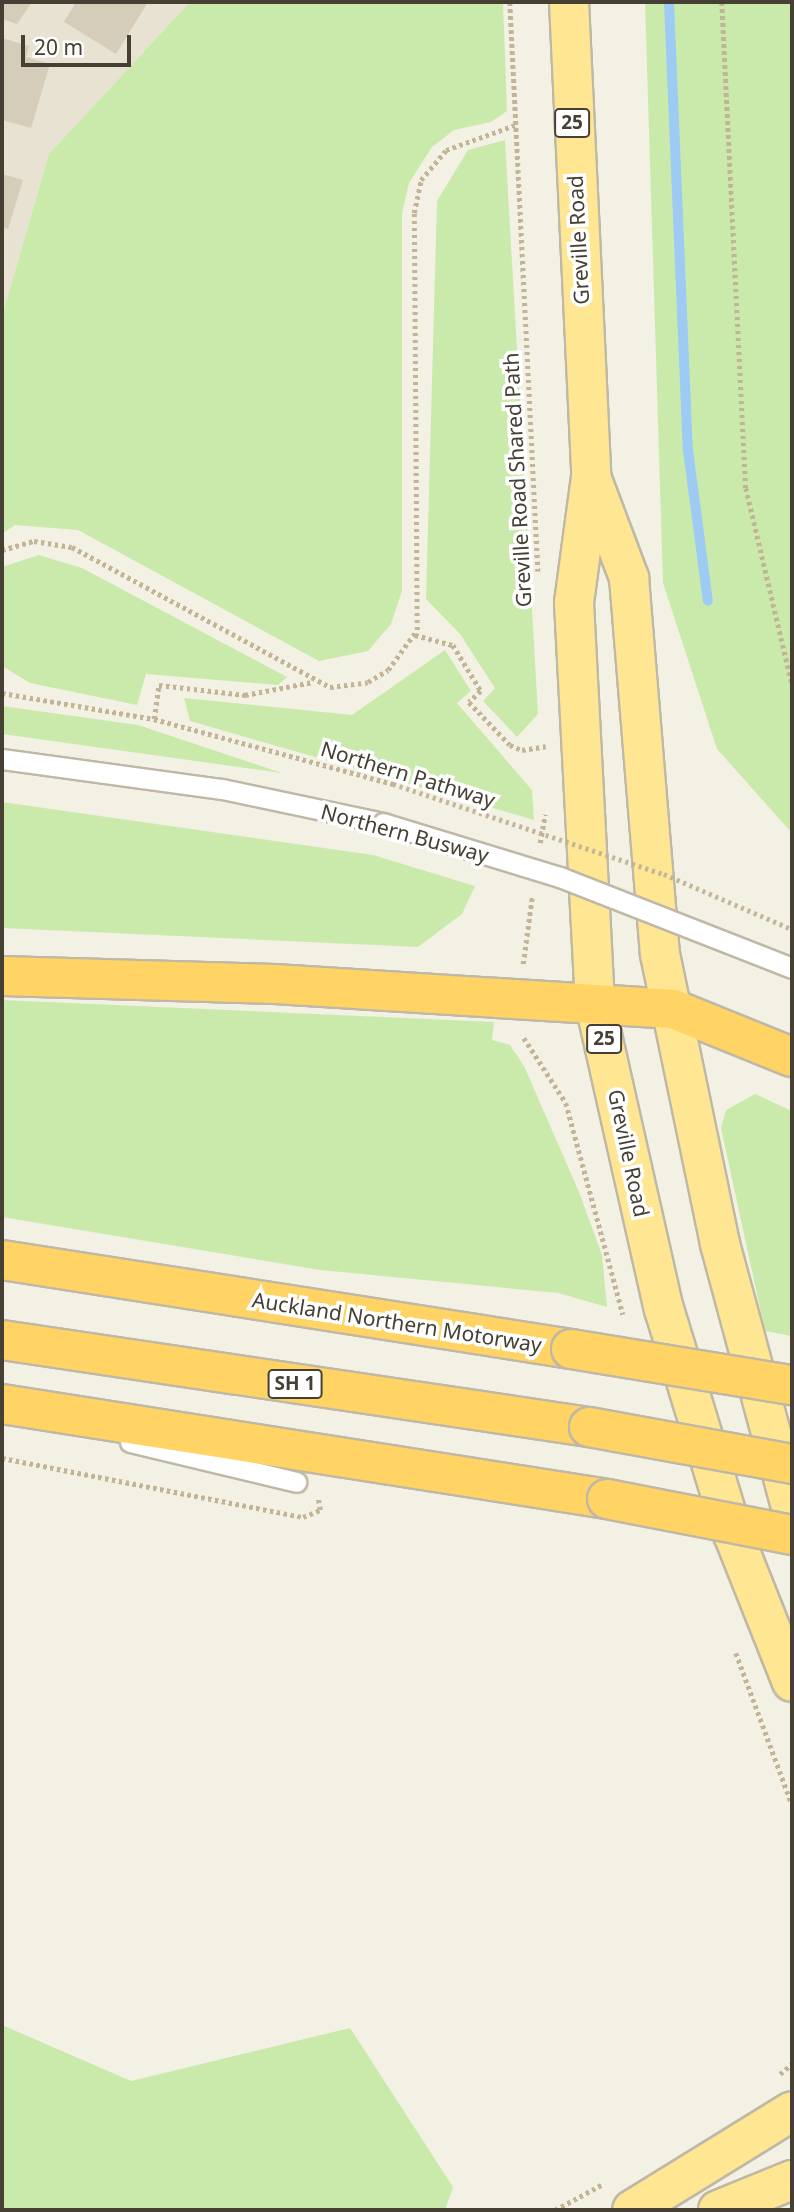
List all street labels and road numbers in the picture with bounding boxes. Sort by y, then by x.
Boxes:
road number: 25 [553,108,591,139]
street label: Greville Road [562,175,594,305]
street label: Greville Road Shared Path [498,352,536,608]
street label: Northern Pathway [318,736,498,812]
street label: Northern Busway [318,799,492,867]
road number: 25 [585,1023,623,1054]
street label: Greville Road [603,1087,655,1219]
street label: Auckland Northern Motorway [250,1287,544,1357]
road number: SH 1 [267,1368,323,1400]

